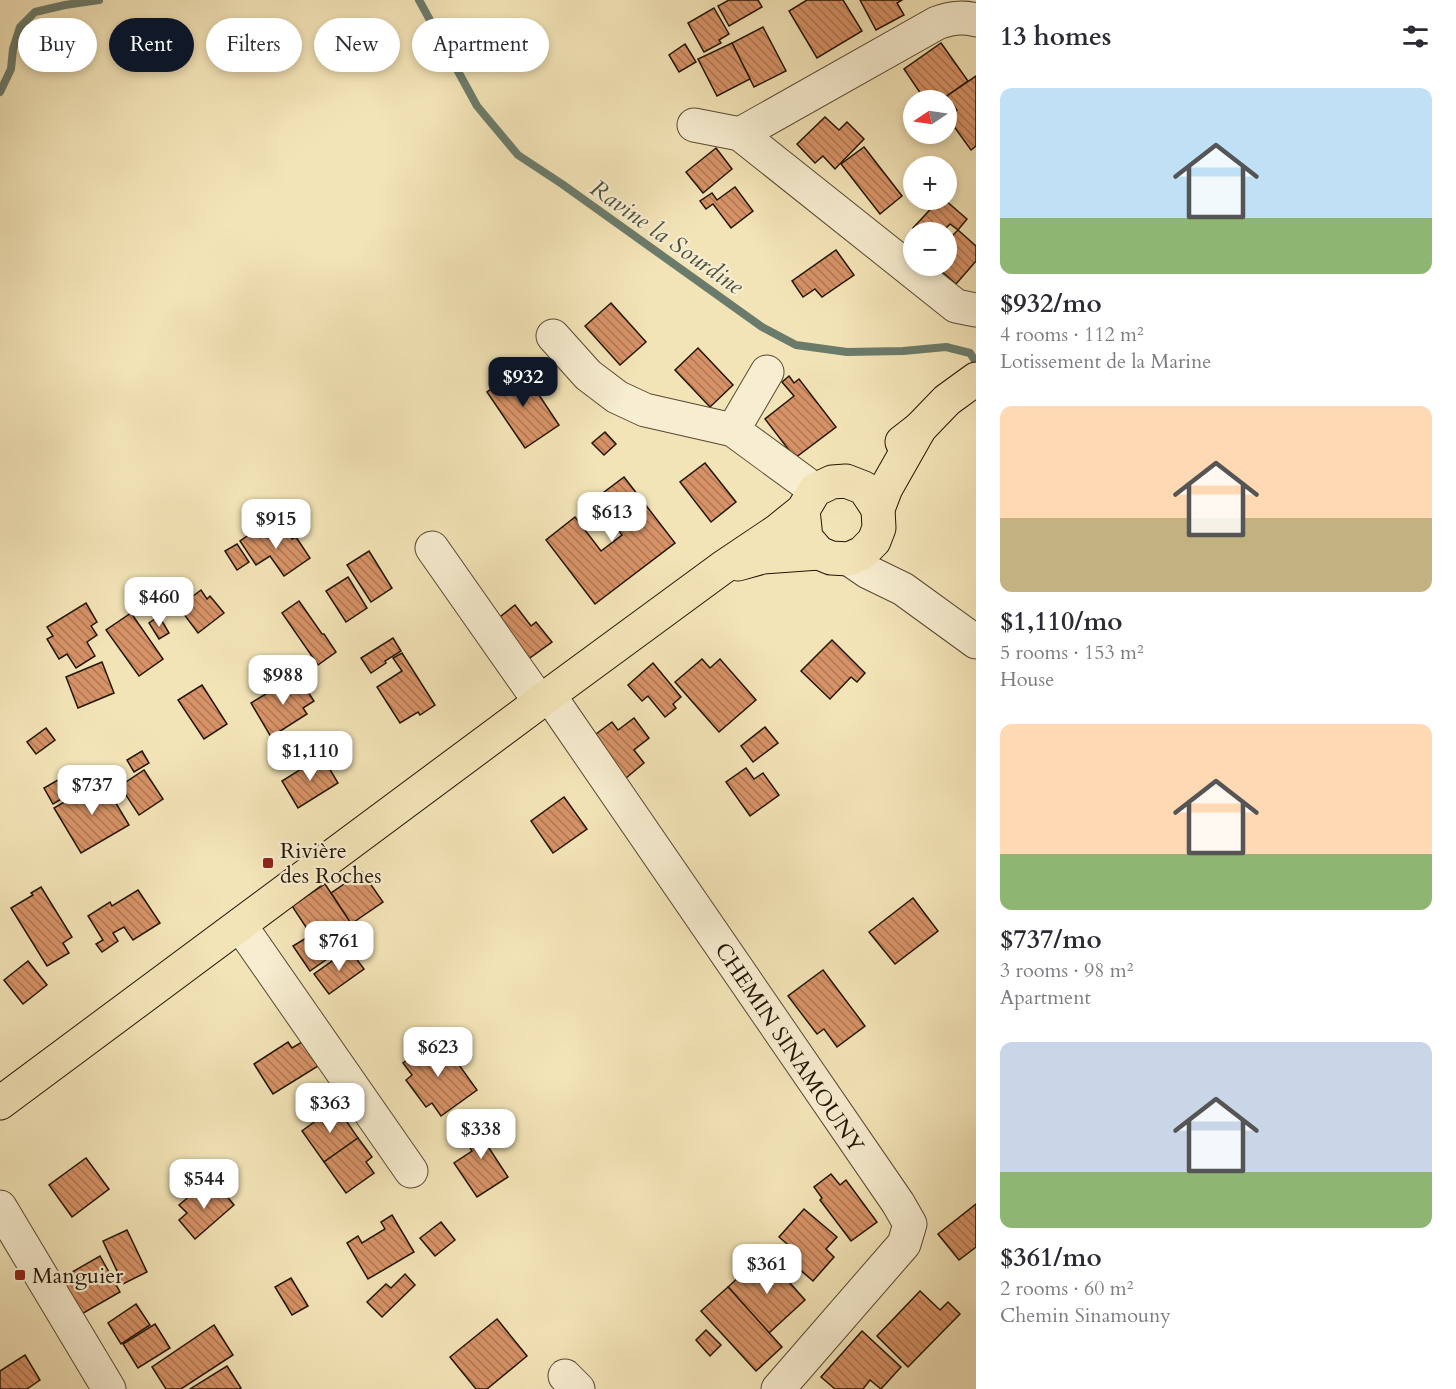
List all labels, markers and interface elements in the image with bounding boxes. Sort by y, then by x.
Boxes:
chip: Buy [18,18,97,72]
chip: Rent [109,18,194,72]
chip: Filters [206,18,302,72]
chip: New [314,18,400,72]
chip: Apartment [412,18,549,72]
text: 13 homes [1000,19,1111,54]
icon: filters [1399,20,1432,53]
north arrow [903,90,957,144]
map controls [903,90,957,276]
icon: home [1162,127,1270,235]
button: + [903,156,957,210]
water label: Ravine la Sourdine [583,172,751,303]
button: − [903,222,957,276]
text: $932/mo [1000,286,1102,321]
text: 4 rooms · 112 m² [1000,321,1144,348]
text: Lotissement de la Marine [1000,348,1211,375]
pin: $932 [487,357,559,408]
text: $932 [503,363,543,390]
icon: home [1162,445,1270,553]
pin: $613 [576,492,648,543]
text: $613 [592,498,632,525]
pin: $915 [240,499,312,550]
text: $915 [256,505,296,532]
pin: $460 [123,577,195,628]
text: $460 [139,583,179,610]
text: $1,110/mo [1000,604,1123,639]
text: 5 rooms · 153 m² [1000,639,1144,666]
pin: $988 [247,655,319,706]
text: $988 [263,661,303,688]
text: House [1000,666,1054,693]
pin: $1,110 [261,731,359,782]
text: $1,110 [281,737,339,764]
icon: home [1162,763,1270,871]
pin: $737 [56,765,128,816]
text: $737 [72,771,112,798]
place label: Rivière des Roches [280,836,382,891]
marker: Rivière des Roches [261,856,275,870]
pin: $761 [303,921,375,972]
text: $737/mo [1000,922,1102,957]
text: $761 [319,927,359,954]
street label: CHEMIN SINAMOUNY [708,937,871,1159]
text: 3 rooms · 98 m² [1000,957,1133,984]
text: Apartment [1000,984,1091,1011]
pin: $623 [402,1027,474,1078]
text: $623 [418,1033,458,1060]
icon: home [1162,1081,1270,1189]
pin: $363 [294,1083,366,1134]
text: $363 [310,1089,350,1116]
pin: $338 [445,1109,517,1160]
text: $338 [461,1115,501,1142]
pin: $544 [168,1159,240,1210]
text: $544 [184,1165,224,1192]
text: $361/mo [1000,1240,1102,1275]
pin: $361 [731,1244,803,1295]
text: $361 [747,1250,787,1277]
place label: Manguier [32,1261,124,1291]
marker: Manguier [13,1268,27,1282]
text: 2 rooms · 60 m² [1000,1275,1133,1302]
text: Chemin Sinamouny [1000,1302,1171,1329]

